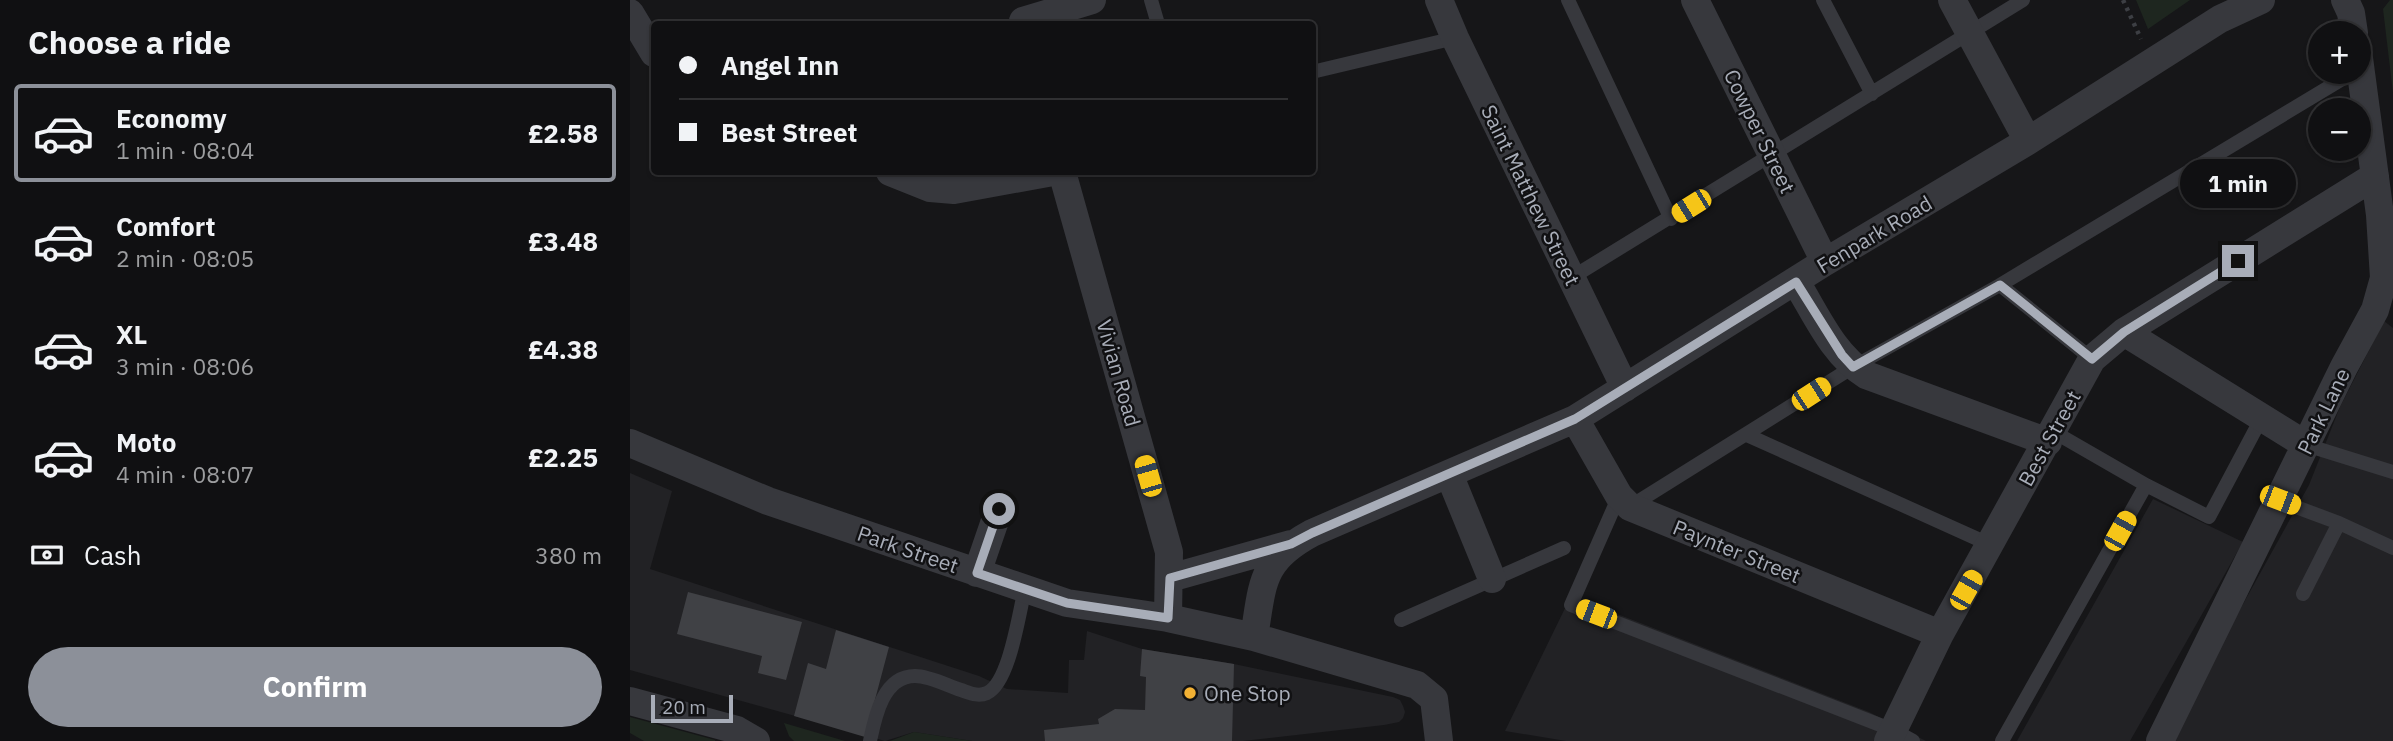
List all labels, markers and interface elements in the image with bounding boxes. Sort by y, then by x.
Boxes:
text: Choose a ride [28,21,231,63]
map controls [2308,21,2371,161]
button: + [2308,21,2371,84]
text: Angel Inn [721,48,839,82]
street label: Cowper Street [1718,64,1802,198]
button: − [2308,98,2371,161]
street label: Saint Matthew Street [1475,100,1587,290]
text: Economy [116,101,227,135]
icon: car [32,102,95,165]
text: Best Street [721,115,858,149]
text: £2.58 [528,116,598,150]
text: 1 min · 08:04 [116,135,254,165]
callout: 1 min [2180,160,2296,208]
text: 1 min [2208,168,2268,198]
car [1668,186,1715,226]
street label: Fenpark Road [1811,189,1937,279]
text: Comfort [116,209,215,243]
icon: car [32,210,95,273]
text: £3.48 [528,224,598,258]
text: 2 min · 08:05 [116,243,254,273]
route end [2222,245,2254,277]
street label: Vivian Road [1090,316,1148,430]
text: XL [116,317,147,351]
icon: car [32,318,95,381]
text: £4.38 [528,332,598,366]
text: 3 min · 08:06 [116,351,254,381]
street label: Park Lane [2290,363,2356,459]
car [1788,374,1835,414]
street label: Best Street [2011,385,2087,491]
text: Moto [116,425,176,459]
icon: car [32,426,95,489]
text: £2.25 [528,440,598,474]
car [1133,453,1164,499]
text: 4 min · 08:07 [116,459,254,489]
car [2257,483,2304,517]
route start [983,493,1015,525]
car [2101,508,2140,554]
street label: Paynter Street [1669,513,1805,589]
street label: Park Street [854,519,962,579]
icon: cash [28,536,66,574]
text: Cash [84,538,141,572]
text: 380 m [535,540,602,570]
car [1947,567,1986,613]
car [1573,597,1620,631]
button: Confirm [28,647,602,727]
place label: One Stop [1204,679,1291,707]
marker: One Stop [1182,685,1198,701]
scale bar [651,692,733,724]
text: 20 m [662,695,706,719]

